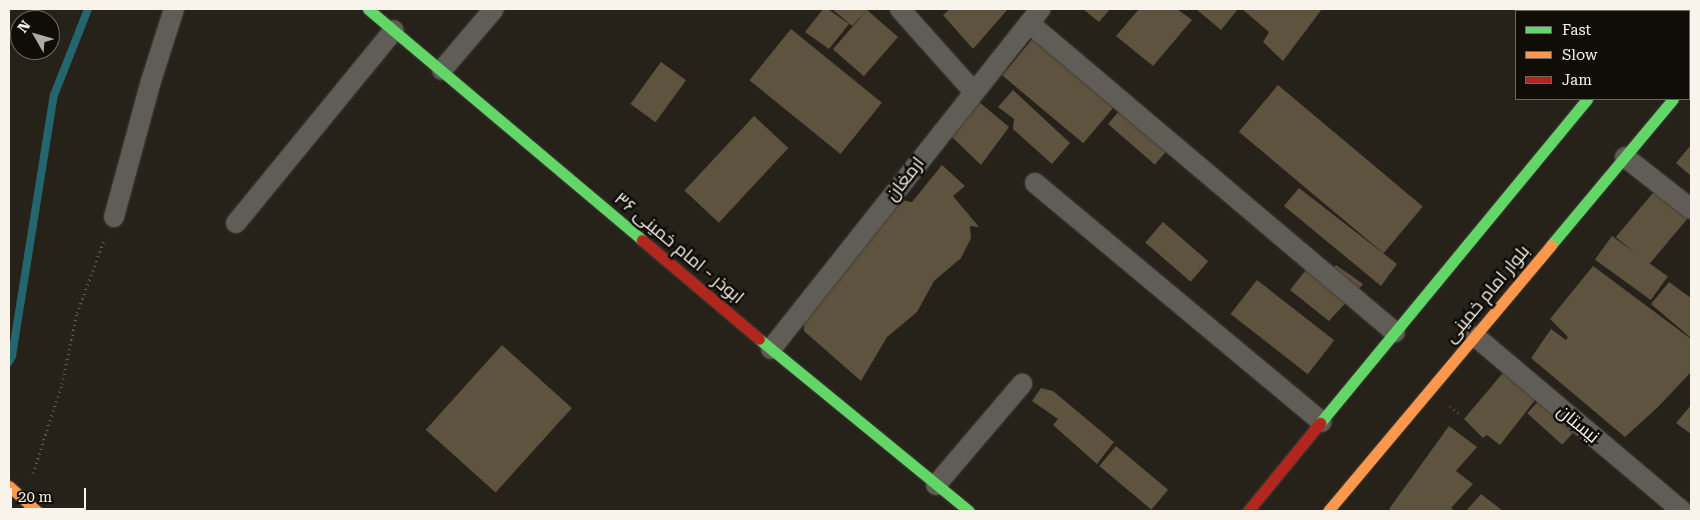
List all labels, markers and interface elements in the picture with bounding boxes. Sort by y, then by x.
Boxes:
north arrow [10,10,60,60]
legend [1515,10,1690,100]
text: N [14,17,34,36]
text: Fast [1562,21,1591,39]
text: Slow [1562,46,1597,64]
text: Jam [1562,71,1592,89]
street label: ارمغان [881,153,929,205]
street label: ابوذر - امام خمینی ۳۶ [610,188,748,308]
street label: بلوار امام خمینی [1440,241,1534,347]
street label: نیستان [1553,400,1603,448]
scale bar [12,478,89,510]
text: 20 m [18,488,52,506]

